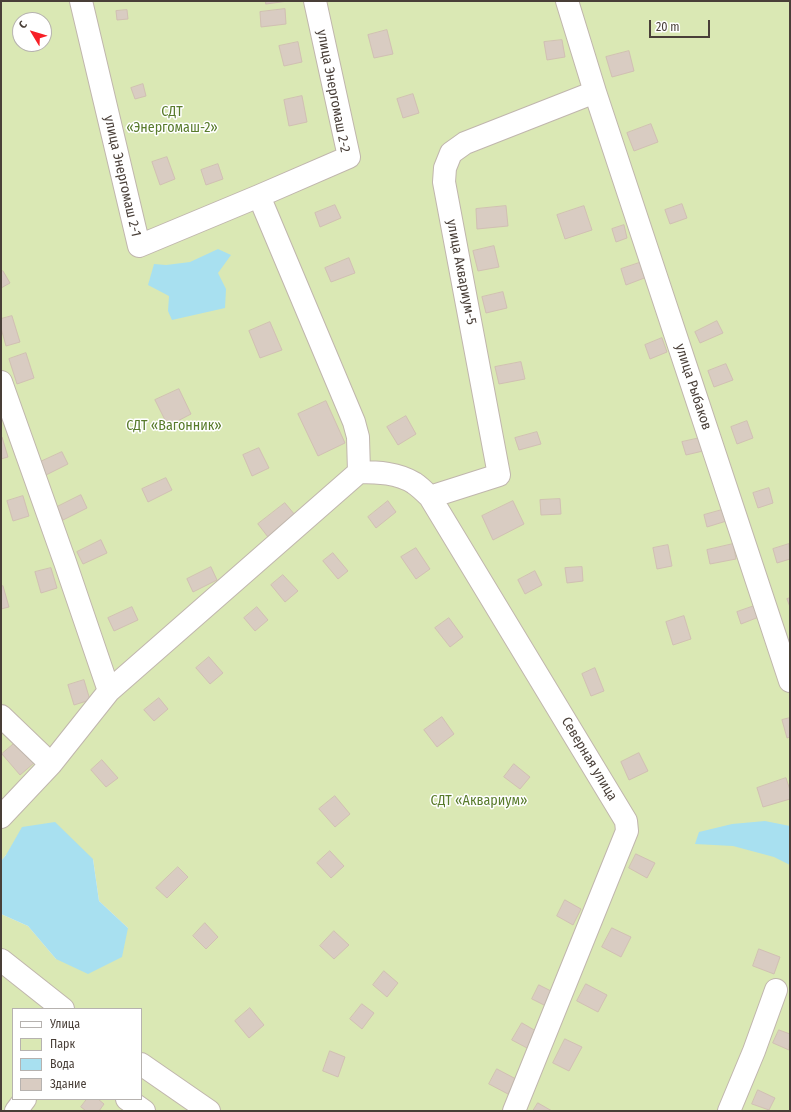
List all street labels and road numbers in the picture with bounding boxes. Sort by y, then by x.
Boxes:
street label: улица Энергомаш 2-2 [313,28,353,154]
street label: улица Энергомаш 2-1 [100,114,144,238]
street label: улица Аквариум-5 [443,218,479,326]
street label: улица Рыбаков [671,342,715,432]
street label: Северная улица [557,714,621,804]

